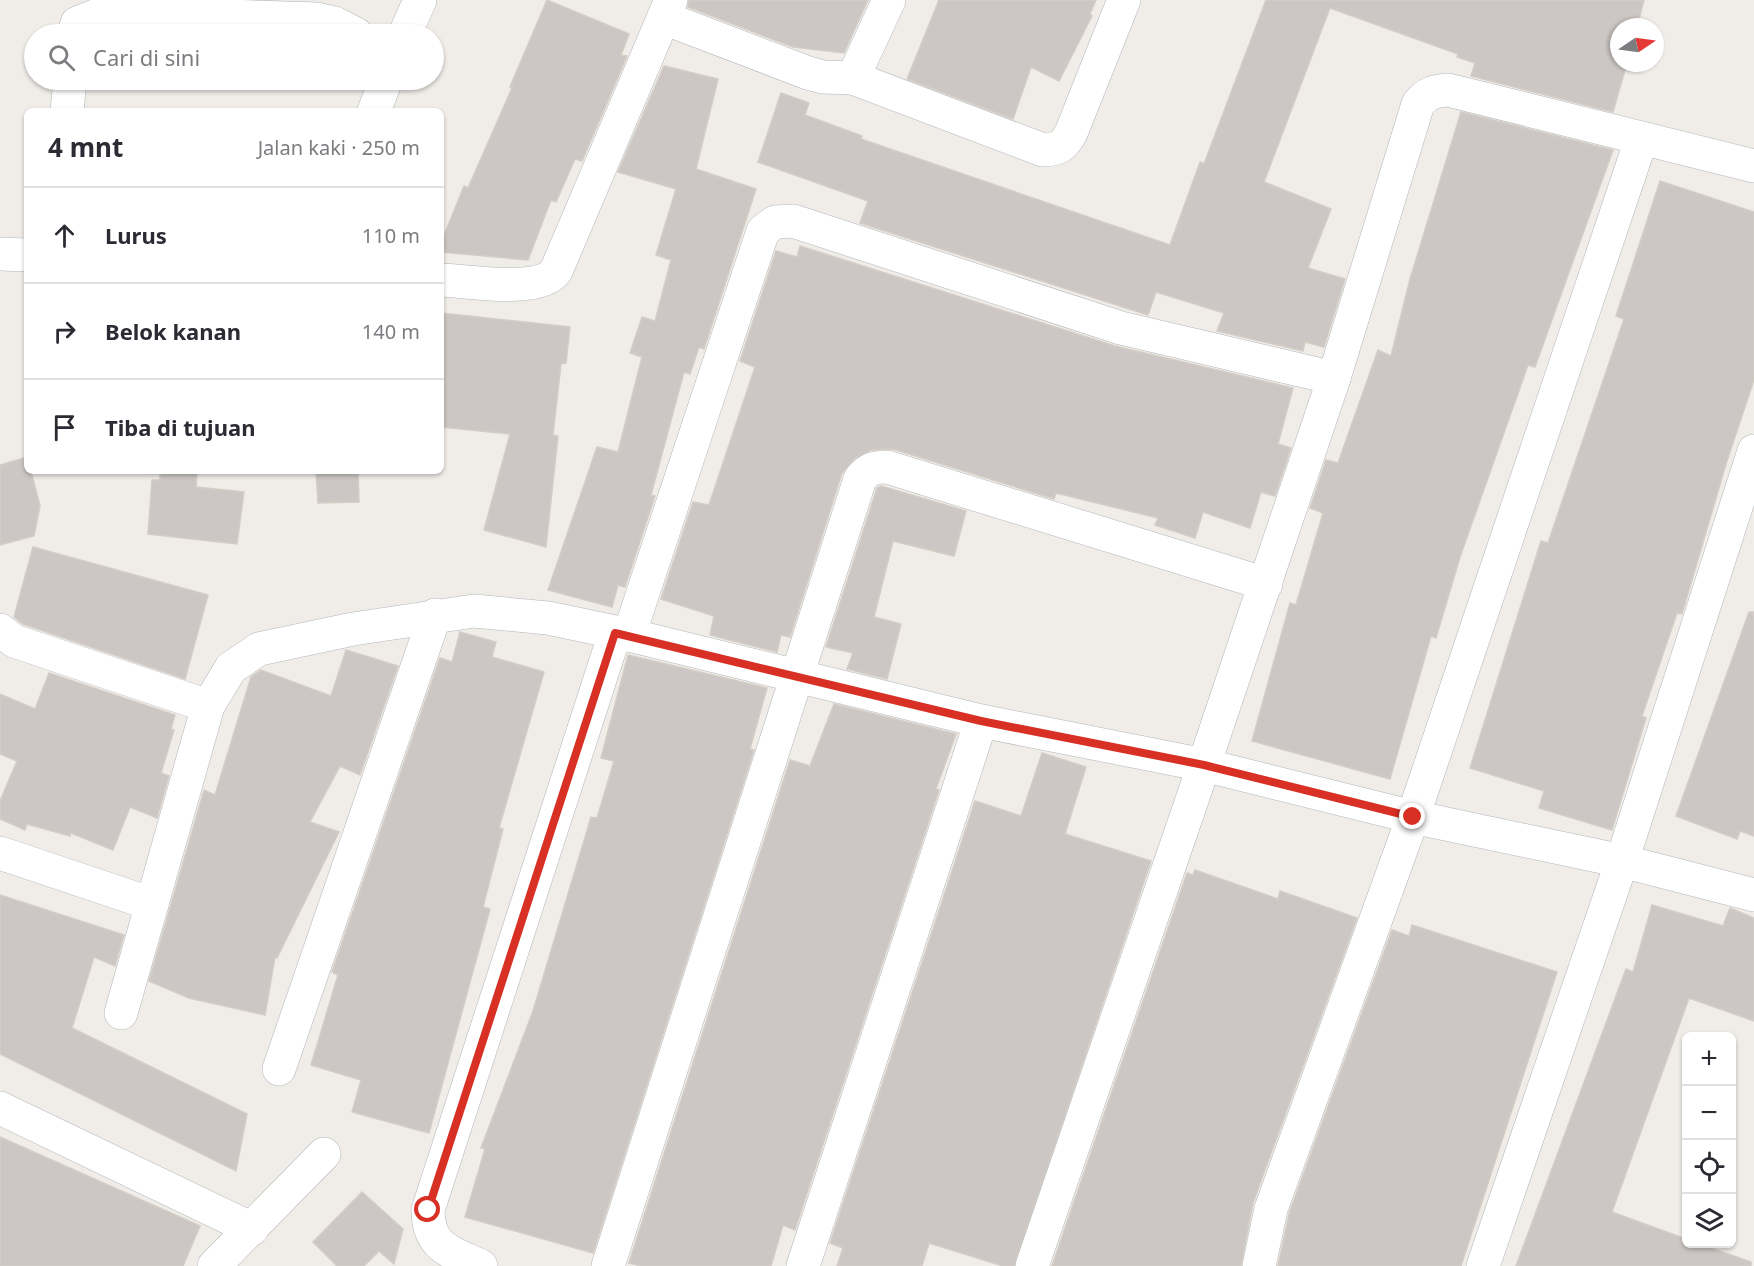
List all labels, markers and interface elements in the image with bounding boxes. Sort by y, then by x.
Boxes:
north arrow [1610,18,1664,72]
search box [24,24,444,90]
icon: search [45,41,78,74]
text: Cari di sini [93,42,200,72]
text: 4 mnt [48,129,123,165]
text: Jalan kaki · 250 m [258,134,420,161]
icon: ahead [48,219,81,252]
text: Lurus [105,220,167,250]
text: 110 m [362,222,420,249]
icon: right [48,315,81,348]
text: Belok kanan [105,316,241,346]
text: 140 m [362,318,420,345]
icon: arrive [48,411,81,444]
text: Tiba di tujuan [105,412,255,442]
route end [1399,803,1425,829]
map controls [1682,1032,1736,1248]
button: + [1682,1032,1736,1086]
button: − [1682,1086,1736,1140]
button: locate [1682,1140,1736,1194]
button: layers [1682,1194,1736,1248]
route start [414,1196,440,1222]

